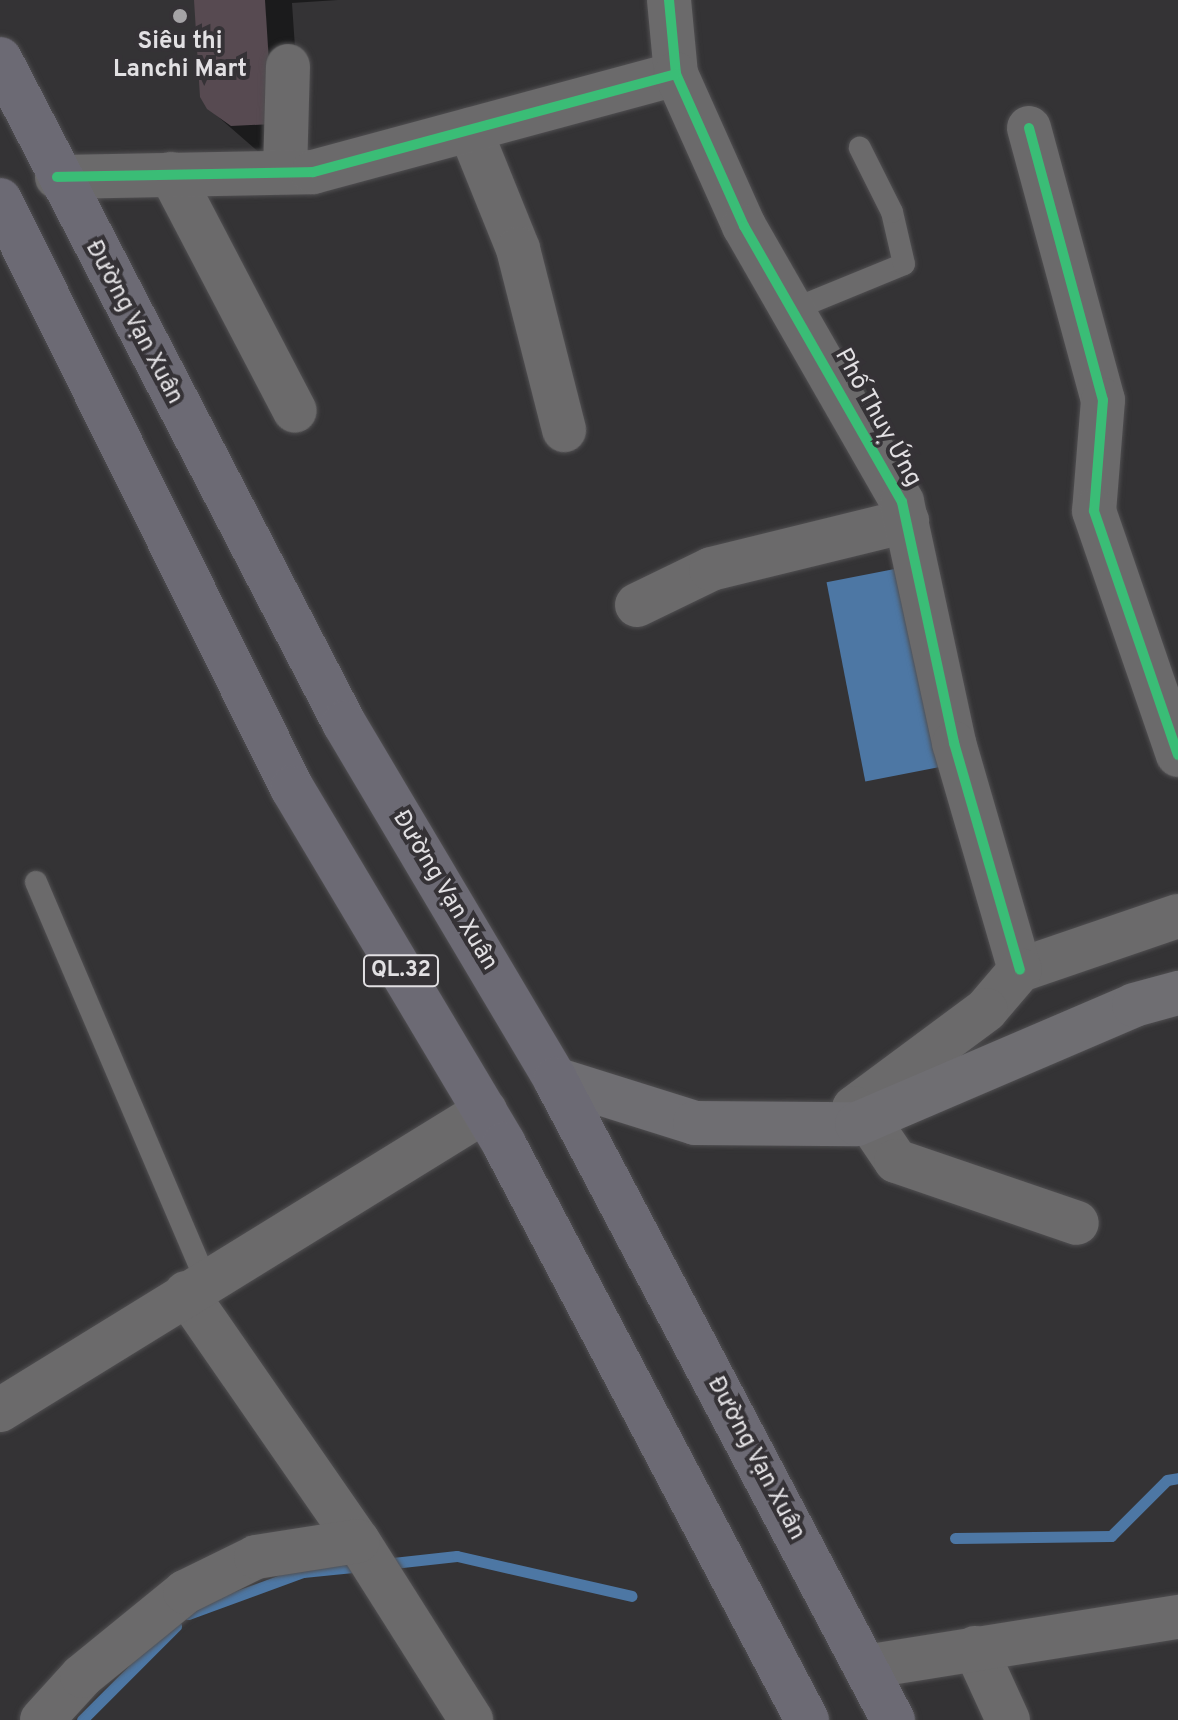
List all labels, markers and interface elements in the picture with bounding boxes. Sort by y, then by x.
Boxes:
marker: Siêu thị Lanchi Mart [171,7,189,25]
place label: Siêu thị Lanchi Mart [113,29,247,85]
street label: Đường Vạn Xuân [78,236,188,410]
street label: Phố Thuỵ Ứng [827,343,927,493]
street label: Đường Vạn Xuân [385,806,503,976]
road number: QL.32 [361,953,441,989]
street label: Đường Vạn Xuân [700,1372,810,1546]

